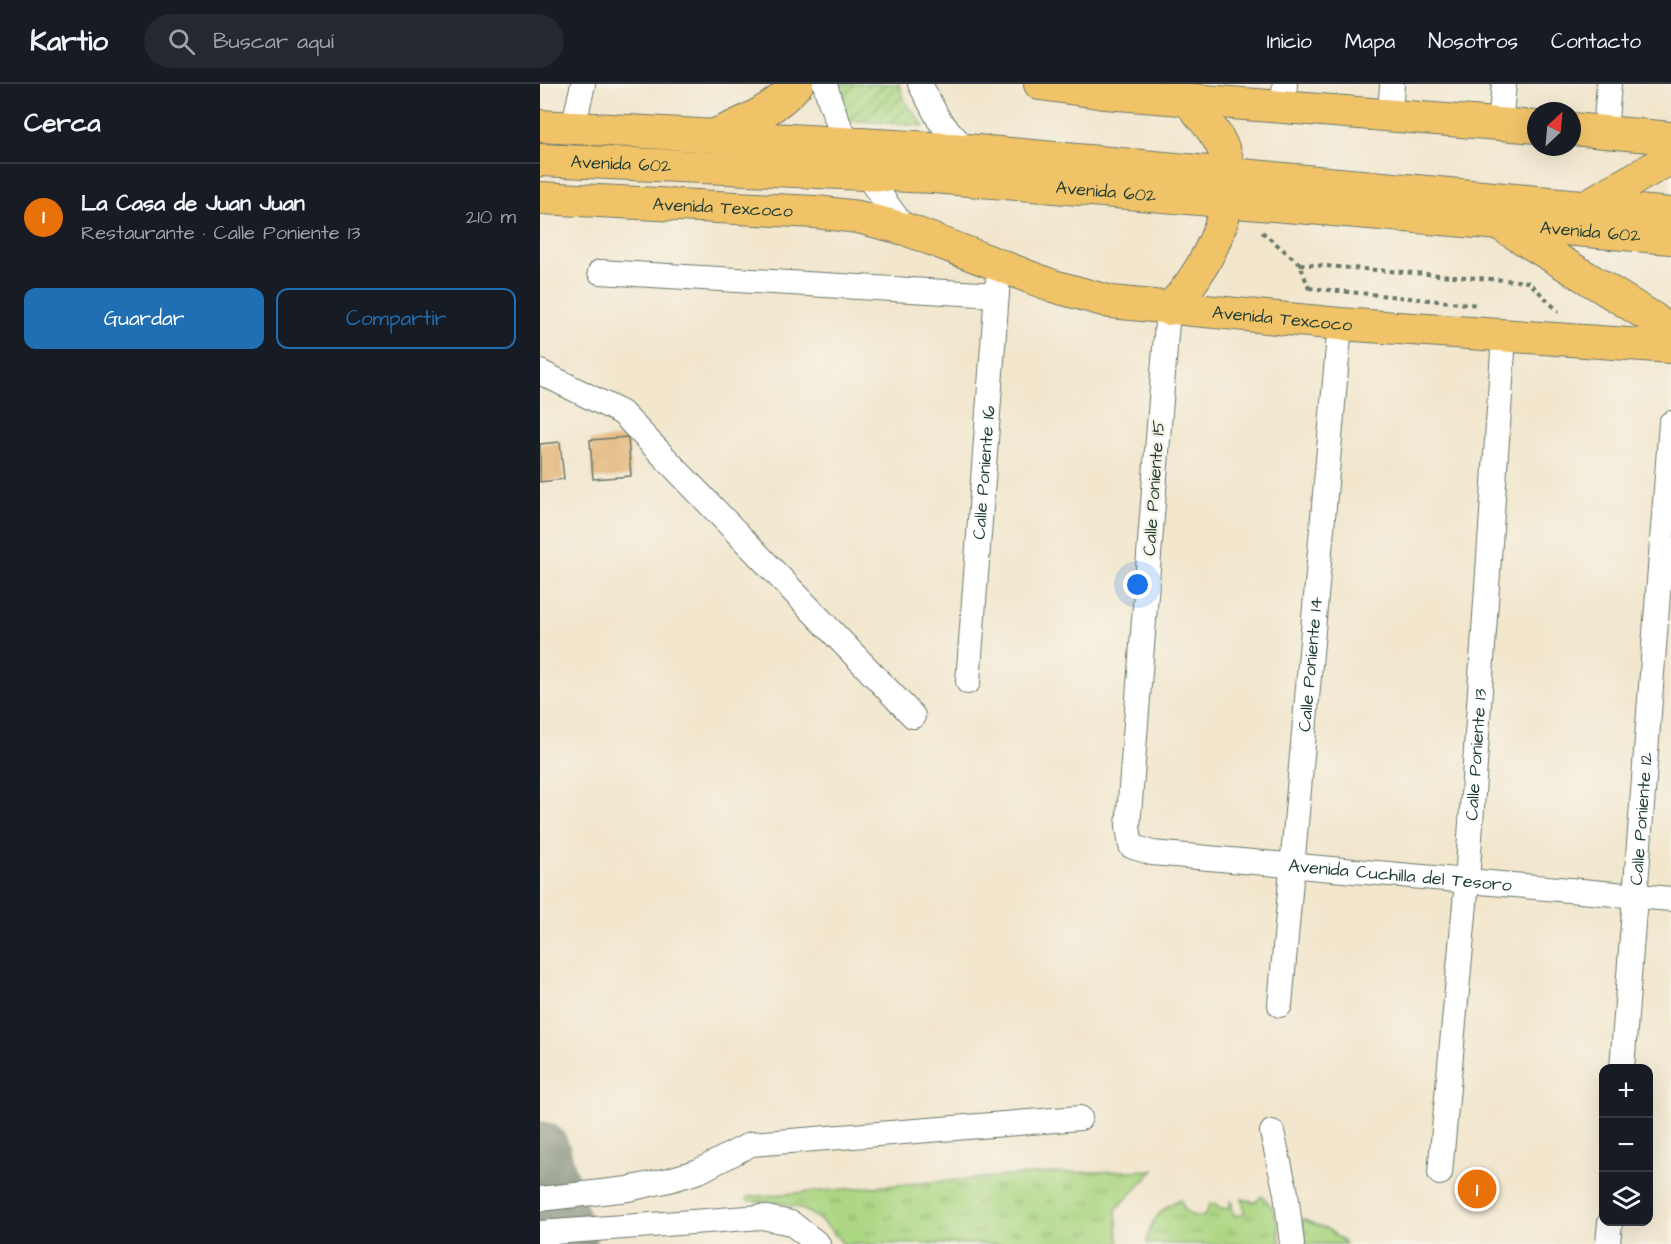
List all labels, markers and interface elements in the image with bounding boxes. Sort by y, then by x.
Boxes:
search box [144,14,564,68]
text: Kartio [30,22,108,61]
icon: search [165,25,198,58]
text: Buscar aquí [213,26,334,57]
text: Inicio [1267,27,1312,56]
text: Mapa [1345,27,1395,56]
text: Nosotros [1428,27,1518,56]
text: Contacto [1551,27,1641,56]
north arrow [1527,102,1581,156]
text: Cerca [24,105,101,141]
street label: Avenida 602 [570,149,673,178]
street label: Avenida 602 [1055,175,1158,208]
text: La Casa de Juan Juan [81,188,305,219]
street label: Avenida Texcoco [652,191,794,223]
text: 1 [42,203,45,231]
text: 210 m [466,203,516,231]
street label: Avenida 602 [1539,215,1642,248]
text: Restaurante · Calle Poniente 13 [81,219,360,247]
button: Guardar [24,288,264,349]
button: Compartir [276,288,516,349]
street label: Avenida Texcoco [1211,299,1353,337]
street label: Calle Poniente 16 [966,405,1001,541]
street label: Calle Poniente 15 [1137,419,1171,557]
your location [1123,570,1152,599]
street label: Calle Poniente 14 [1292,596,1328,733]
street label: Calle Poniente 13 [1459,688,1493,821]
street label: Calle Poniente 12 [1623,751,1659,886]
street label: Avenida Cuchilla del Tesoro [1287,853,1513,897]
map controls [1599,1064,1653,1226]
button: + [1599,1064,1653,1118]
button: − [1599,1118,1653,1172]
pin: 1 [1458,1166,1496,1212]
button: layers [1599,1172,1653,1226]

